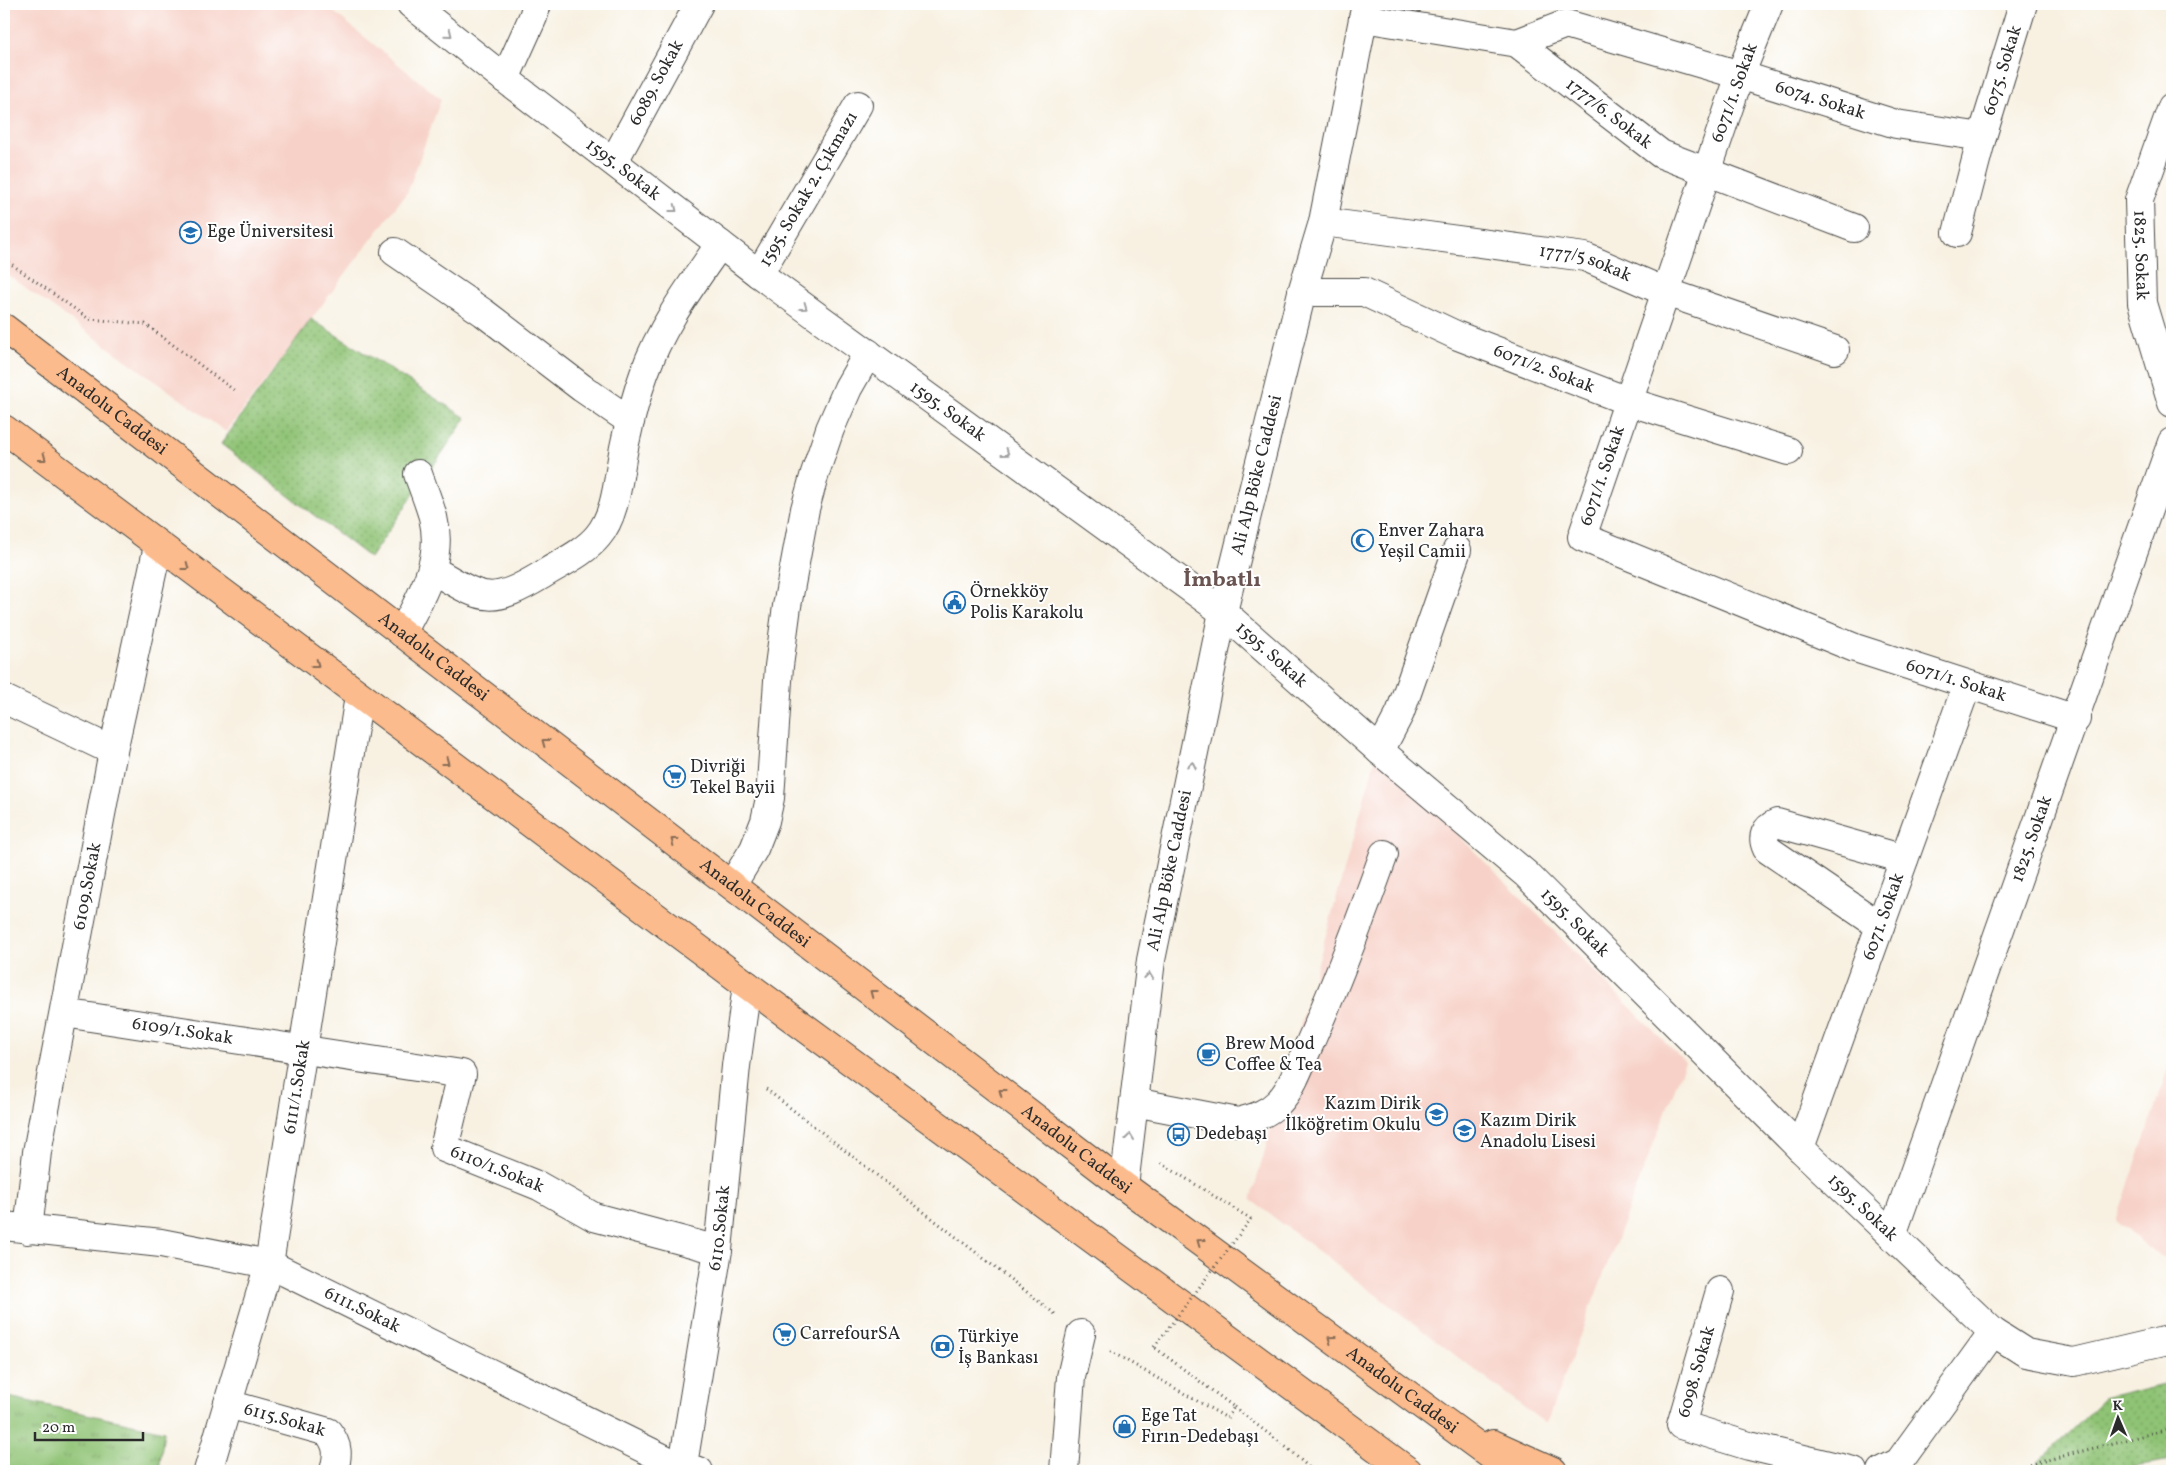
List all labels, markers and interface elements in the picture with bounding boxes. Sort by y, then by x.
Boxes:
street label: 6075. Sokak [1977,22,2028,118]
one-way arrow [443,29,452,37]
street label: 6089. Sokak [623,35,690,130]
street label: 6071/1. Sokak [1705,39,1765,146]
street label: 1777/6. Sokak [1560,72,1658,155]
street label: 6074. Sokak [1772,74,1869,126]
street label: 1595. Sokak 2. Çıkmazı [753,107,864,272]
street label: 1595. Sokak [580,133,666,207]
one-way arrow [668,203,677,211]
street label: 1825. Sokak [2127,210,2154,301]
school or university icon: Ege Üniversitesi [179,220,203,244]
place label: Ege Üniversitesi [207,220,334,245]
street label: 1777/5 sokak [1537,238,1636,288]
one-way arrow [798,301,807,309]
street label: 6071/2. Sokak [1490,338,1599,400]
street label: Anadolu Caddesi [51,360,173,461]
street label: 1595. Sokak [904,375,991,448]
street label: Ali Alp Böke Caddesi [1225,392,1289,558]
street label: 6071/1. Sokak [1574,422,1632,529]
one-way arrow [1000,447,1010,456]
one-way arrow [37,453,46,461]
place label: Enver Zahara Yeşil Camii [1378,519,1484,565]
mosque icon: Enver Zahara Yeşil Camii [1350,529,1374,553]
one-way arrow [180,561,190,570]
district label: İmbatlı [1183,565,1261,596]
place label: Örnekköy Polis Karakolu [970,580,1084,626]
public building icon: Örnekköy Polis Karakolu [942,590,966,614]
street label: Anadolu Caddesi [373,606,494,708]
street label: 1595. Sokak [1230,616,1313,694]
street label: 6071/1. Sokak [1903,653,2010,708]
one-way arrow [310,659,319,667]
one-way arrow [542,740,551,748]
one-way arrow [441,755,450,765]
place label: Divriği Tekel Bayii [690,755,775,801]
one-way arrow [1186,761,1196,770]
supermarket icon: Divriği Tekel Bayii [662,765,686,789]
street label: Ali Alp Böke Caddesi [1141,788,1198,953]
street label: 1825. Sokak [2005,792,2059,886]
one-way arrow [671,839,680,847]
street label: 6109.Sokak [67,840,108,932]
street label: Anadolu Caddesi [694,853,816,954]
street label: 6071. Sokak [1856,869,1911,964]
street label: 1595. Sokak [1534,882,1615,963]
one-way arrow [1143,972,1154,980]
one-way arrow [870,991,879,999]
street label: 6109/1.Sokak [130,1011,235,1051]
place label: Brew Mood Coffee & Tea [1225,1032,1322,1078]
street label: 6111/1.Sokak [277,1038,317,1136]
cafe icon: Brew Mood Coffee & Tea [1197,1042,1221,1066]
one-way arrow [998,1089,1008,1098]
place label: Kazım Dirik İlköğretim Okulu [1285,1092,1421,1138]
street label: Anadolu Caddesi [1016,1099,1137,1200]
school or university icon: Kazım Dirik İlköğretim Okulu [1425,1102,1449,1126]
place label: Kazım Dirik Anadolu Lisesi [1480,1109,1596,1155]
school or university icon: Kazım Dirik Anadolu Lisesi [1452,1119,1476,1143]
bus stop icon: Dedebaşı [1167,1122,1191,1146]
place label: Dedebaşı [1195,1122,1267,1147]
one-way arrow [1124,1133,1134,1142]
street label: 6110/1.Sokak [446,1139,548,1199]
street label: 1595. Sokak [1822,1168,1903,1247]
street label: 6110.Sokak [702,1184,737,1273]
one-way arrow [1196,1239,1206,1248]
street label: 6111.Sokak [320,1281,405,1339]
supermarket icon: CarrefourSA [772,1322,796,1346]
place label: CarrefourSA [800,1322,901,1347]
street label: 6098. Sokak [1672,1323,1722,1421]
place label: Türkiye İş Bankası [958,1325,1039,1371]
bank icon: Türkiye İş Bankası [930,1335,954,1359]
one-way arrow [1327,1336,1337,1345]
street label: Anadolu Caddesi [1341,1341,1463,1440]
north arrow [2094,1392,2144,1442]
street label: 6115.Sokak [241,1397,329,1443]
text: K [2112,1397,2123,1416]
place label: Ege Tat Fırın-Dedebaşı [1141,1404,1259,1450]
scale bar [35,1410,142,1442]
shop icon: Ege Tat Fırın-Dedebaşı [1113,1414,1137,1438]
text: 20 m [42,1418,75,1439]

